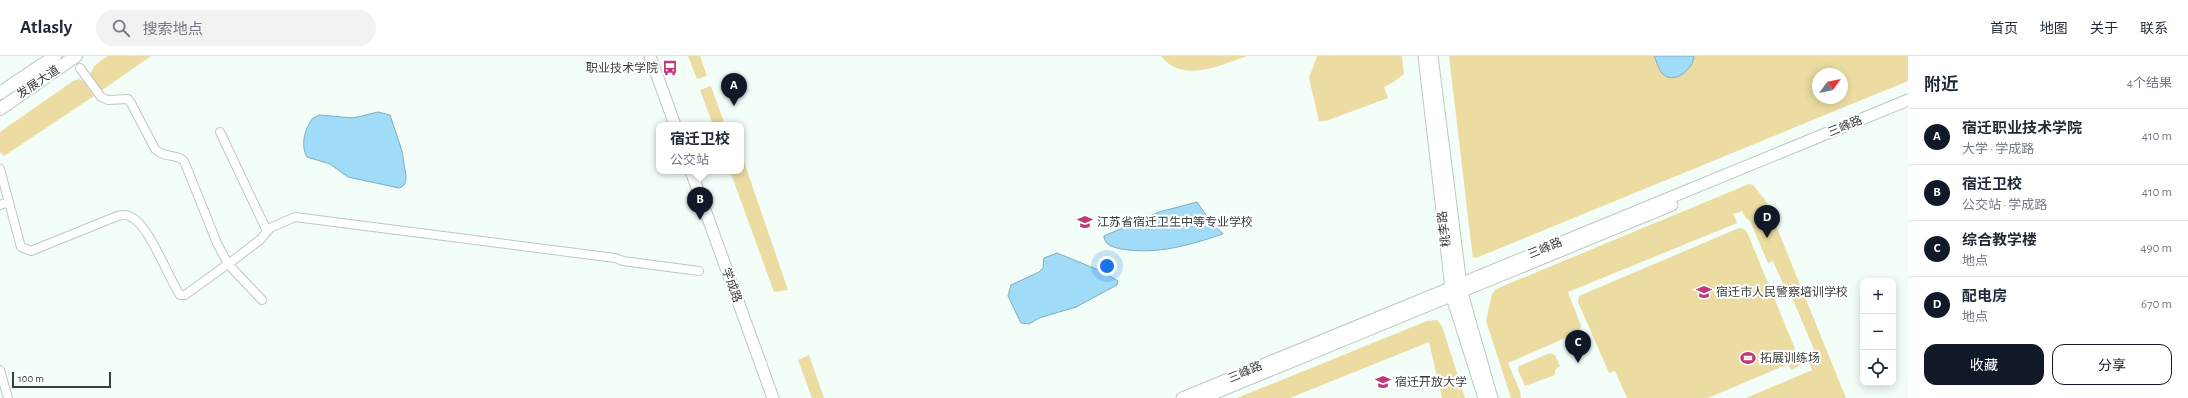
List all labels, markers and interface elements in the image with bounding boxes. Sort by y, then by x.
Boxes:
search box [96,10,376,46]
icon: search [110,17,132,39]
text: Atlasly [20,18,72,37]
text: 搜索地点 [142,22,202,37]
text: 首页 [1990,22,2018,36]
text: 地图 [2040,22,2068,36]
text: 关于 [2090,22,2118,36]
text: 联系 [2140,22,2168,36]
bus stop icon: 职业技术学院 [661,59,679,77]
place label: 职业技术学院 [586,61,658,74]
street label: 发展大道 [14,63,61,100]
north arrow [1812,68,1848,104]
pin: A [721,73,747,106]
text: 附近 [1924,76,1958,93]
text: 4个结果 [2127,77,2172,90]
street label: 三峰路 [1826,113,1864,138]
text: 宿迁职业技术学院 [1962,121,2082,136]
popup [656,122,744,174]
text: A [1933,130,1941,143]
text: 410 m [2142,130,2172,143]
text: 宿迁卫校 [670,132,730,147]
text: 大学 · 学成路 [1962,143,2034,156]
text: 公交站 [670,154,709,167]
text: 宿迁卫校 [1962,177,2022,192]
text: B [1933,186,1941,199]
text: 410 m [2142,186,2172,199]
pin: B [687,187,713,220]
text: 公交站 · 学成路 [1962,199,2047,212]
pin: D [1754,205,1780,238]
street label: 桃李路 [1435,210,1452,248]
school or university icon: 江苏省宿迁卫生中等专业学校 [1076,213,1094,231]
place label: 江苏省宿迁卫生中等专业学校 [1097,215,1253,228]
text: 综合教学楼 [1962,233,2037,248]
street label: 三峰路 [1526,235,1564,260]
text: C [1934,242,1940,255]
text: 490 m [2140,242,2172,255]
text: 地点 [1962,255,1988,268]
your location [1097,256,1117,276]
street label: 学成路 [720,266,745,304]
map controls [1860,278,1896,386]
button: + [1860,278,1896,314]
school or university icon: 宿迁市人民警察培训学校 [1695,283,1713,301]
place label: 宿迁市人民警察培训学校 [1716,285,1848,298]
text: 配电房 [1962,289,2007,304]
text: D [1933,298,1941,311]
text: 670 m [2141,298,2172,311]
text: 地点 [1962,311,1988,324]
button: − [1860,314,1896,350]
pin: C [1565,330,1591,363]
button: 收藏 [1924,344,2044,385]
button: 分享 [2052,344,2172,385]
sports icon: 拓展训练场 [1739,349,1757,367]
button: locate [1860,350,1896,386]
place label: 拓展训练场 [1760,351,1820,364]
street label: 三峰路 [1226,359,1264,385]
scale bar [12,370,111,389]
text: 100 m [18,373,44,384]
school or university icon: 宿迁开放大学 [1374,373,1392,391]
place label: 宿迁开放大学 [1395,375,1467,388]

